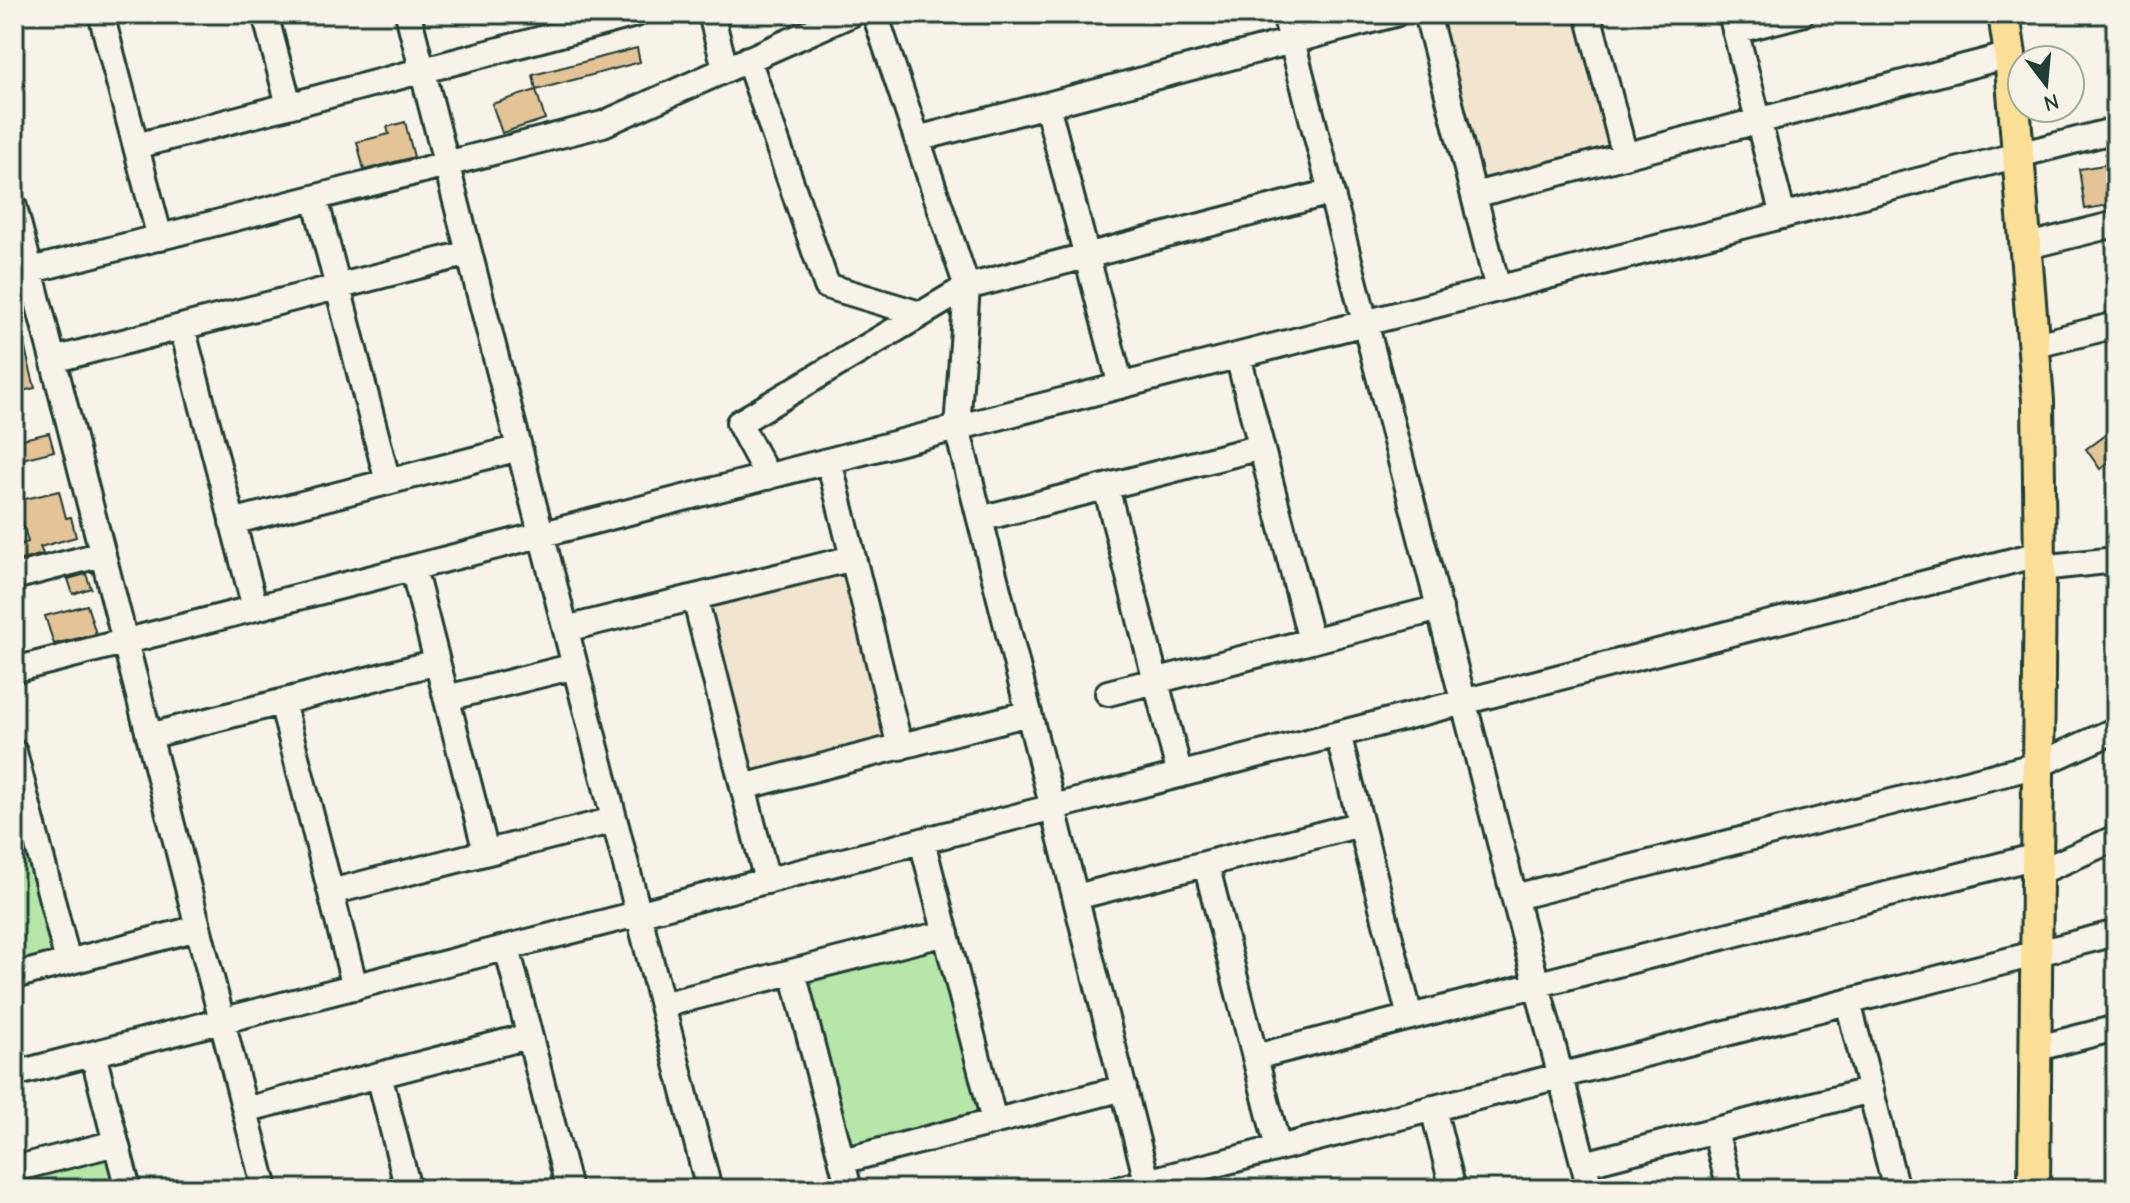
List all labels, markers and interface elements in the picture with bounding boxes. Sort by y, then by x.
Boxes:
north arrow [2006,44,2086,124]
text: N [2041,88,2062,117]

